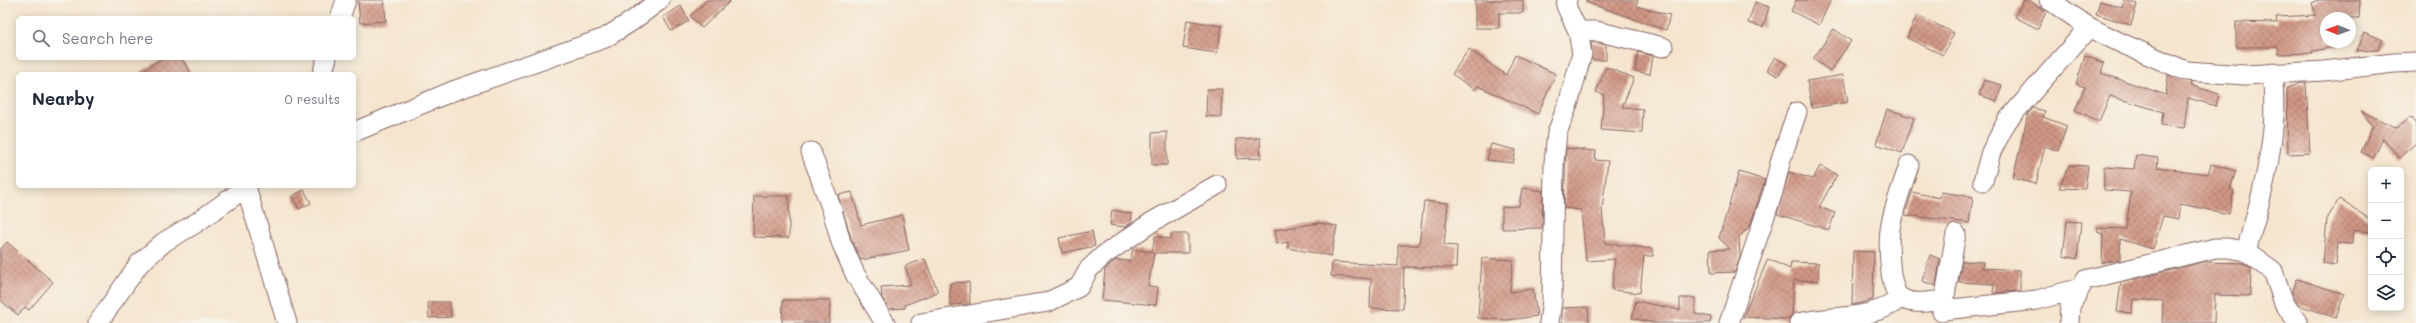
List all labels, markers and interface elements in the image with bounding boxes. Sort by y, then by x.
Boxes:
north arrow [2320,12,2356,48]
search box [16,16,356,60]
icon: search [30,27,52,49]
text: Search here [62,28,153,48]
text: Nearby [32,87,94,109]
text: 0 results [285,90,340,107]
map controls [2368,167,2404,311]
button: + [2368,167,2404,203]
button: − [2368,203,2404,239]
button: locate [2368,239,2404,275]
button: layers [2368,275,2404,311]

